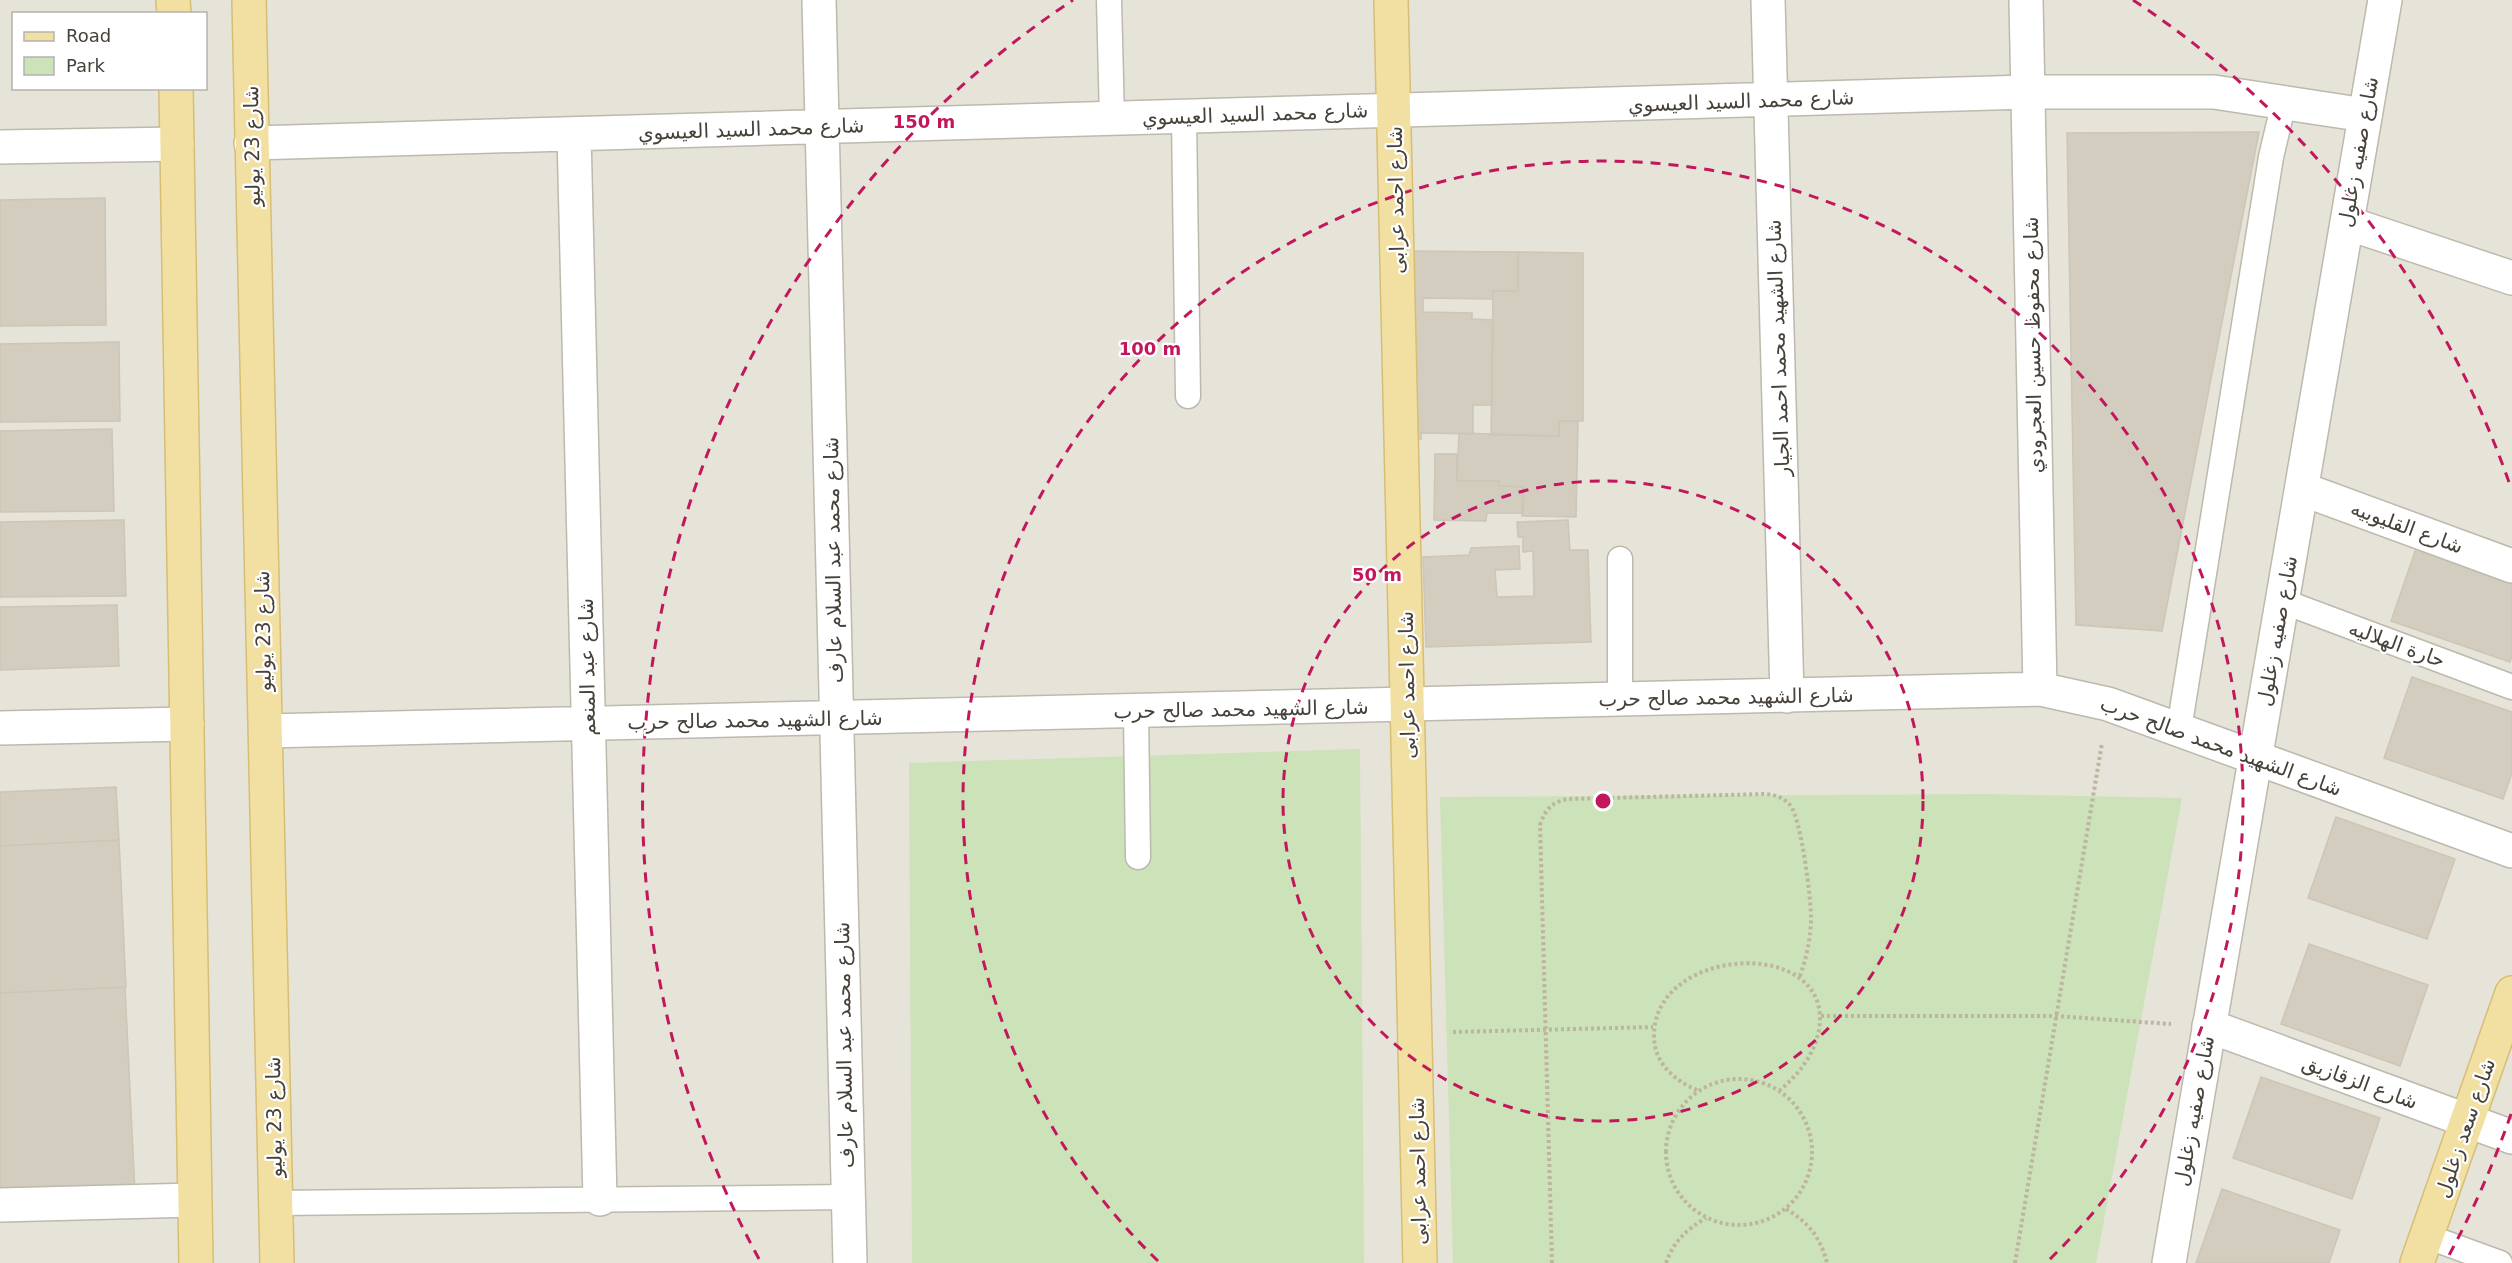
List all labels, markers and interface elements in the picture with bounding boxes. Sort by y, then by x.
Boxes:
legend [12,12,207,90]
text: Road [66,25,111,46]
text: Park [66,55,105,76]
street label: شارع صفيه زغلول [2333,75,2383,229]
street label: شارع 23 يوليو [239,85,265,208]
street label: شارع محمد السيد العيسوي [1627,85,1855,118]
street label: شارع محمد السيد العيسوي [1141,98,1369,131]
text: 150 m [893,111,955,132]
street label: شارع محمد السيد العيسوي [637,113,865,146]
street label: شارع احمد عرابى [1383,126,1409,274]
street label: شارع محفوظ حسين العجرودي [2019,216,2048,474]
street label: شارع الشهيد محمد احمد الجيار [1762,219,1795,478]
text: 100 m [1119,338,1181,359]
street label: شارع محمد عبد السلام عارف [819,437,847,683]
street label: شارع القليوبيه [2348,496,2466,558]
street label: شارع صفيه زغلول [2252,554,2302,708]
text: 50 m [1352,564,1402,585]
street label: شارع 23 يوليو [250,570,276,693]
street label: شارع عبد المنعم [574,598,600,736]
street label: شارع احمد عرابى [1394,611,1420,759]
street label: حارة الهلاليه [2346,616,2448,672]
street label: شارع الشهيد محمد صالح حرب [1598,683,1854,711]
street label: شارع الشهيد محمد صالح حرب [2097,691,2345,801]
street label: شارع الشهيد محمد صالح حرب [1113,695,1369,723]
street label: شارع الشهيد محمد صالح حرب [627,706,883,734]
centre of rings [1593,791,1613,811]
street label: شارع محمد عبد السلام عارف [830,922,858,1168]
street label: شارع صفيه زغلول [2169,1034,2219,1188]
street label: شارع الزقازيق [2299,1050,2421,1114]
street label: شارع سعد زغلول [2430,1055,2500,1201]
street label: شارع 23 يوليو [261,1056,287,1179]
street label: شارع احمد عرابى [1405,1097,1431,1245]

